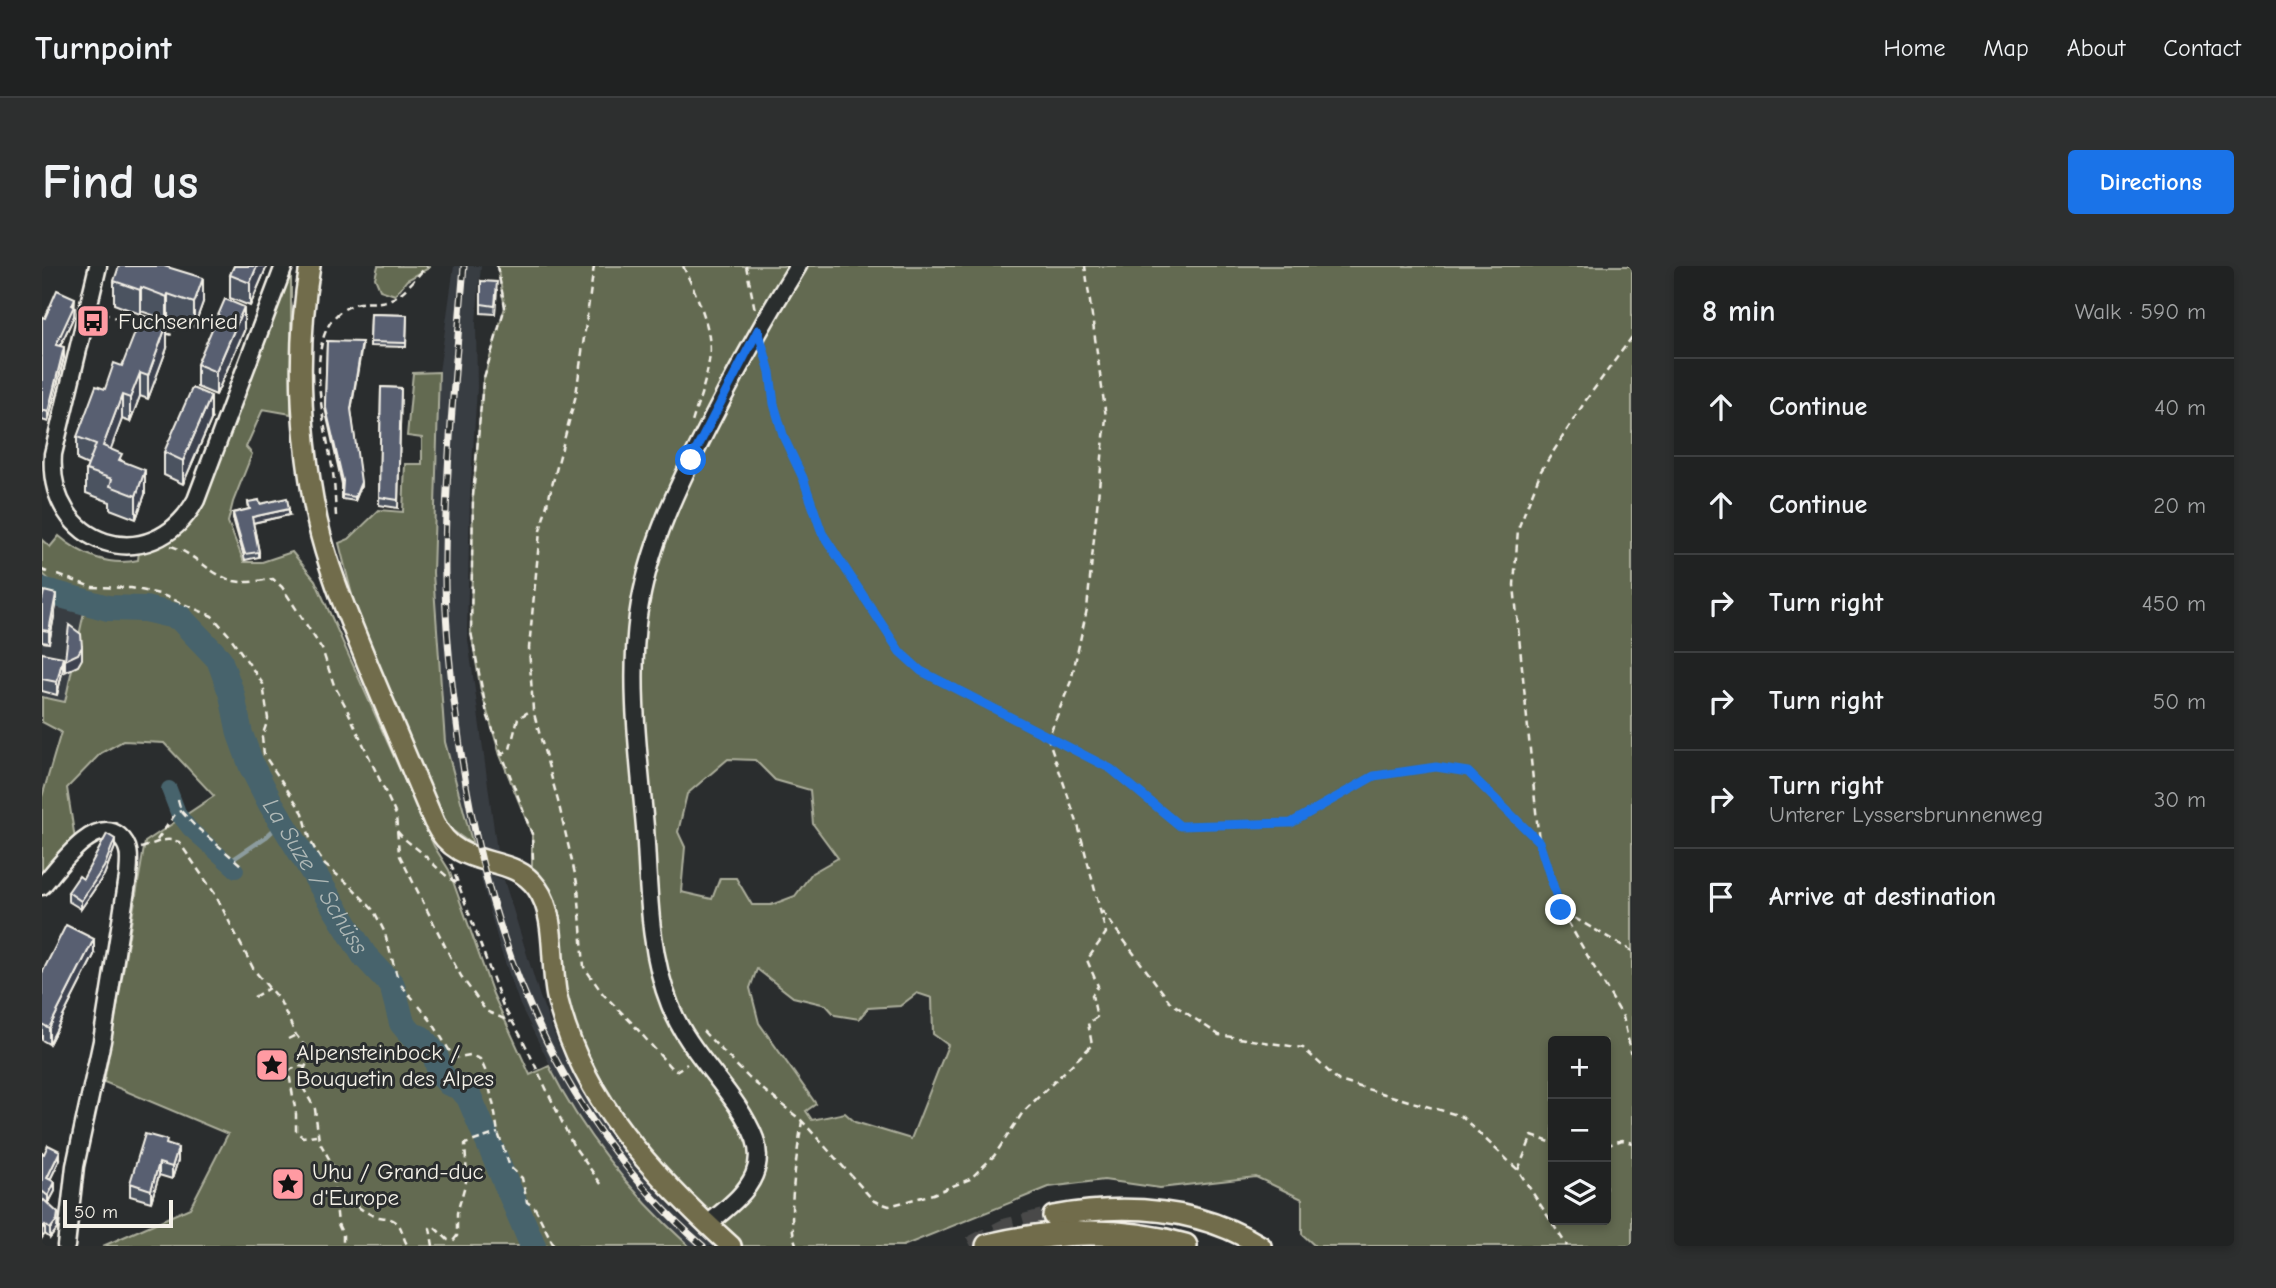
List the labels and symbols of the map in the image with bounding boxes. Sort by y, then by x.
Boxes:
bus stop icon: Fuchsenried [74,302,112,340]
place label: Fuchsenried [118,308,238,335]
route start [675,444,706,475]
water label: La Suze / Schüss [257,793,374,959]
route end [1545,894,1576,925]
place label: Alpensteinbock / Bouquetin des Alpes [296,1039,494,1092]
place icon: Alpensteinbock / Bouquetin des Alpes [253,1046,291,1084]
place label: Uhu / Grand-duc d'Europe [312,1158,484,1211]
place icon: Uhu / Grand-duc d'Europe [269,1165,307,1203]
scale bar [63,1197,173,1229]

